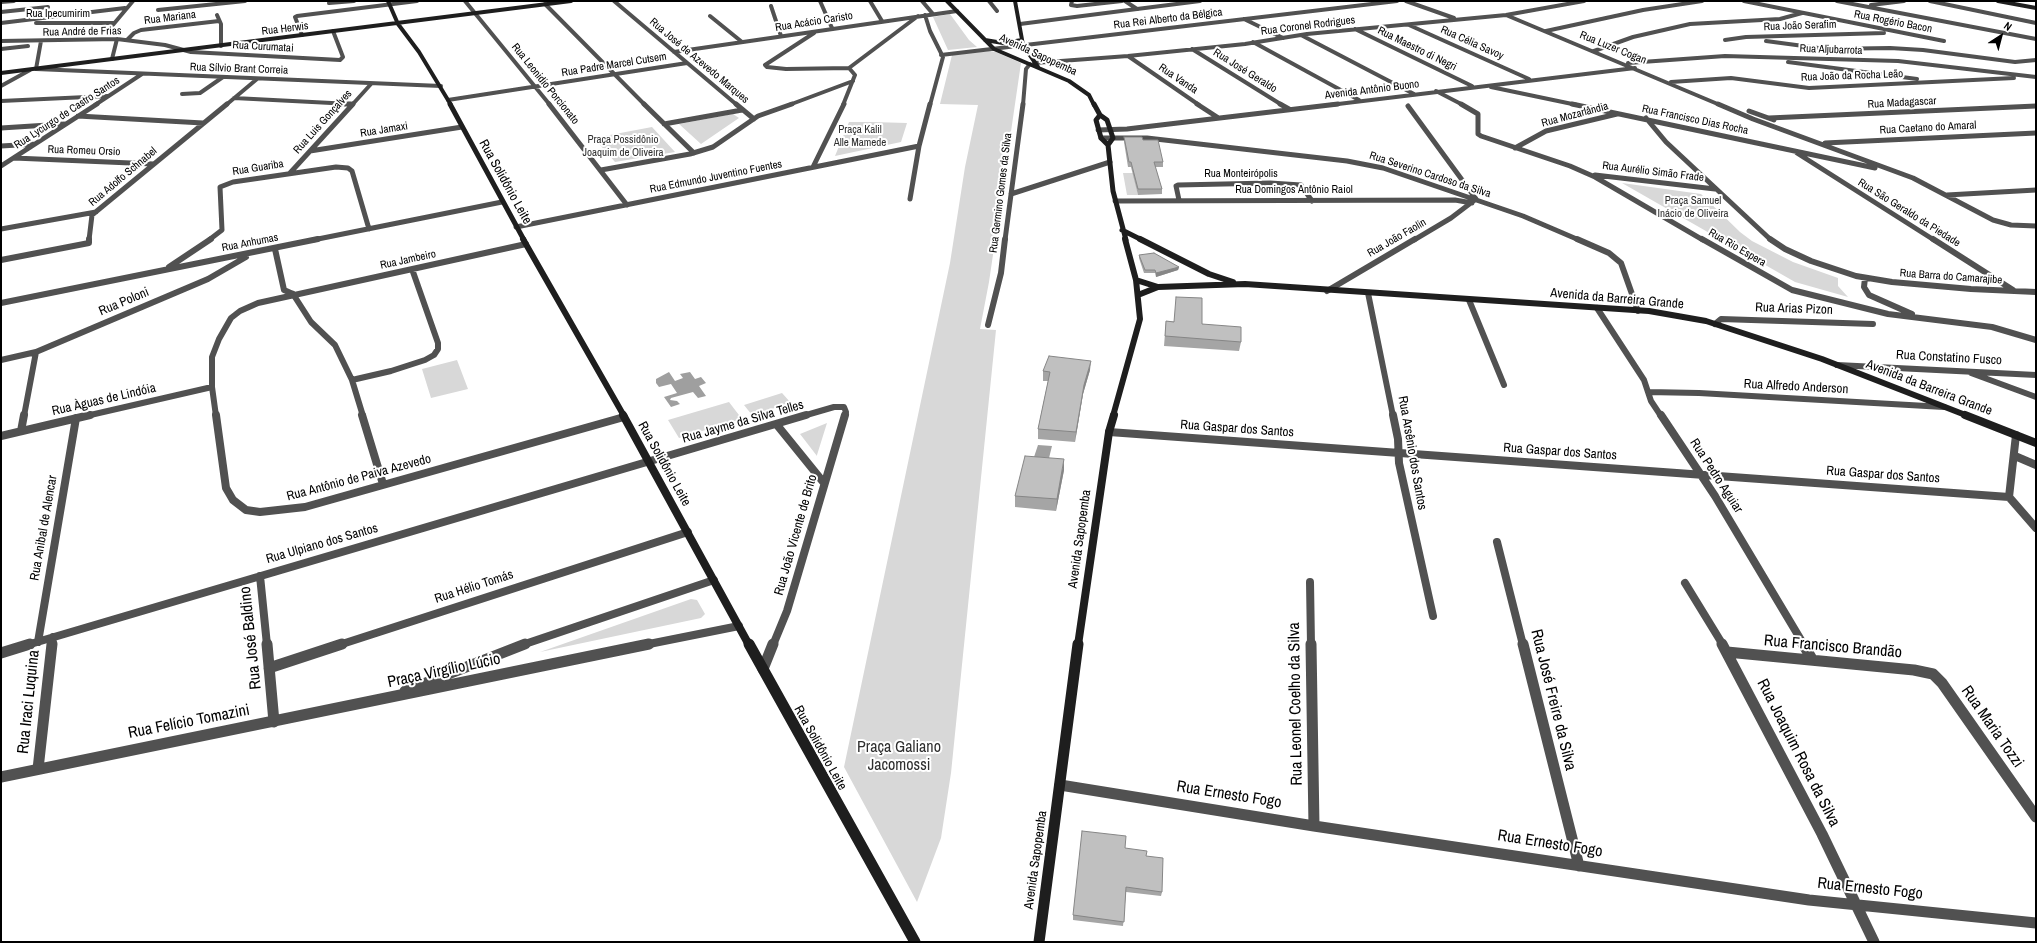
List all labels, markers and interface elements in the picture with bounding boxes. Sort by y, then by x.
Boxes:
street label: Rua Rei Alberto da Bélgica [1113,6,1223,32]
street label: Rua Ipecumirim [26,7,90,21]
street label: Rua Mariana [143,8,197,28]
street label: Rua Rogério Bacon [1853,8,1933,36]
street label: Rua Acácio Caristo [774,9,854,35]
street label: Rua Coronel Rodrigues [1260,14,1356,38]
street label: Rua José de Azevedo Marques [647,15,751,107]
north arrow [1981,16,2021,56]
street label: Rua João Serafim [1763,18,1837,34]
text: N [2001,19,2015,34]
street label: Rua Herwis [261,20,309,38]
street label: Rua Célia Savoy [1438,23,1506,63]
street label: Rua Maestro di Negri [1375,24,1459,74]
street label: Rua André de Frias [43,25,121,39]
street label: Rua Luzer Cogan [1578,29,1648,67]
street label: Avenida Sapopemba [997,31,1079,79]
street label: Rua Curumatai [232,39,294,55]
street label: Rua Leonidio Porcionato [508,41,582,127]
street label: Rua Aljubarrota [1799,42,1863,58]
street label: Rua José Geraldo [1211,46,1279,96]
street label: Rua Padre Marcel Cutsem [560,50,668,80]
street label: Rua Sílvio Brant Correia [190,61,288,77]
street label: Rua Vanda [1156,61,1200,97]
street label: Rua João da Rocha Leão [1801,68,1903,84]
street label: Rua Lycurgo de Castro Santos [12,74,122,152]
street label: Avenida Antônio Buono [1324,78,1420,102]
street label: Rua Luis Gonçalves [291,87,355,157]
street label: Rua Madagascar [1867,95,1937,111]
street label: Rua Mozarlândia [1540,100,1610,130]
street label: Rua Francisco Dias Rocha [1641,102,1749,138]
street label: Rua Caetano do Amaral [1879,119,1977,137]
street label: Rua Jamaxi [359,120,409,140]
park label: Praça Kalil Alle Mamede [834,123,886,149]
street label: Rua Germino Gomes da Silva [987,132,1015,254]
park label: Praça Possidônio Joaquim de Oliveira [582,133,664,159]
street label: Rua Solidônio Leite [475,137,535,227]
street label: Rua Romeu Orsio [47,143,121,159]
street label: Rua Adolfo Schnabel [86,145,160,209]
street label: Rua Severino Cardoso da Silva [1368,149,1492,201]
street label: Rua Guariba [231,157,285,179]
street label: Rua Edmundo Juventino Fuentes [649,158,783,196]
street label: Rua Aurélio Simão Frade [1601,159,1705,185]
street label: Rua Monteirópolis [1204,167,1278,181]
street label: Rua São Geraldo da Piedade [1855,176,1963,250]
street label: Rua Domingos Antônio Raiol [1235,183,1353,197]
park label: Praça Samuel Inácio de Oliveira [1657,194,1729,220]
street label: Rua João Faolin [1365,216,1429,260]
street label: Rua Rio Espera [1706,226,1768,270]
street label: Rua Anhumas [221,231,279,255]
street label: Rua Jambeiro [379,248,437,272]
street label: Rua Barra do Camarajibe [1899,267,2003,287]
street label: Rua Poloni [97,285,151,319]
street label: Avenida da Barreira Grande [1550,285,1684,313]
street label: Rua Arias Pizon [1755,300,1833,318]
street label: Rua Constatino Fusco [1896,347,2002,369]
street label: Avenida da Barreira Grande [1864,357,1994,419]
street label: Rua Alfredo Anderson [1743,376,1849,398]
street label: Rua Àguas de Lindóia [51,380,157,420]
street label: Rua Arsênio dos Santos [1394,395,1430,511]
street label: Rua Jayme da Silva Telles [680,397,806,447]
street label: Rua Gaspar dos Santos [1180,417,1294,441]
street label: Rua Solidônio Leite [634,419,694,509]
street label: Rua Pedro Aguiar [1686,436,1746,516]
street label: Rua Gaspar dos Santos [1503,440,1617,464]
street label: Rua Antônio de Paiva Azevedo [285,451,433,505]
street label: Rua Gaspar dos Santos [1826,463,1940,487]
street label: Rua João Vicente de Brito [771,473,821,597]
street label: Rua Anibal de Alencar [27,474,61,582]
street label: Avenida Sapopemba [1065,489,1095,589]
street label: Rua Ulpiano dos Santos [264,521,380,567]
street label: Rua Hélio Tomás [433,567,515,607]
street label: Rua José Baldino [236,585,266,691]
street label: Rua Leonel Coelho da Silva [1285,622,1307,786]
street label: Rua José Freire da Silva [1526,627,1580,773]
street label: Rua Francisco Brandão [1763,631,1903,663]
street label: Rua Iraci Luquina [14,649,44,755]
street label: Praça Virgílio Lúcio [386,650,502,692]
street label: Rua Joaquim Rosa da Silva [1752,676,1844,830]
street label: Rua Maria Tozzi [1957,682,2027,772]
street label: Rua Felício Tomazini [127,701,251,743]
street label: Rua Solidônio Leite [790,703,850,793]
park label: Praça Galiano Jacomossi [857,738,941,776]
street label: Rua Ernesto Fogo [1175,777,1283,813]
street label: Avenida Sapopemba [1021,810,1051,910]
street label: Rua Ernesto Fogo [1496,826,1604,862]
street label: Rua Ernesto Fogo [1816,874,1924,904]

